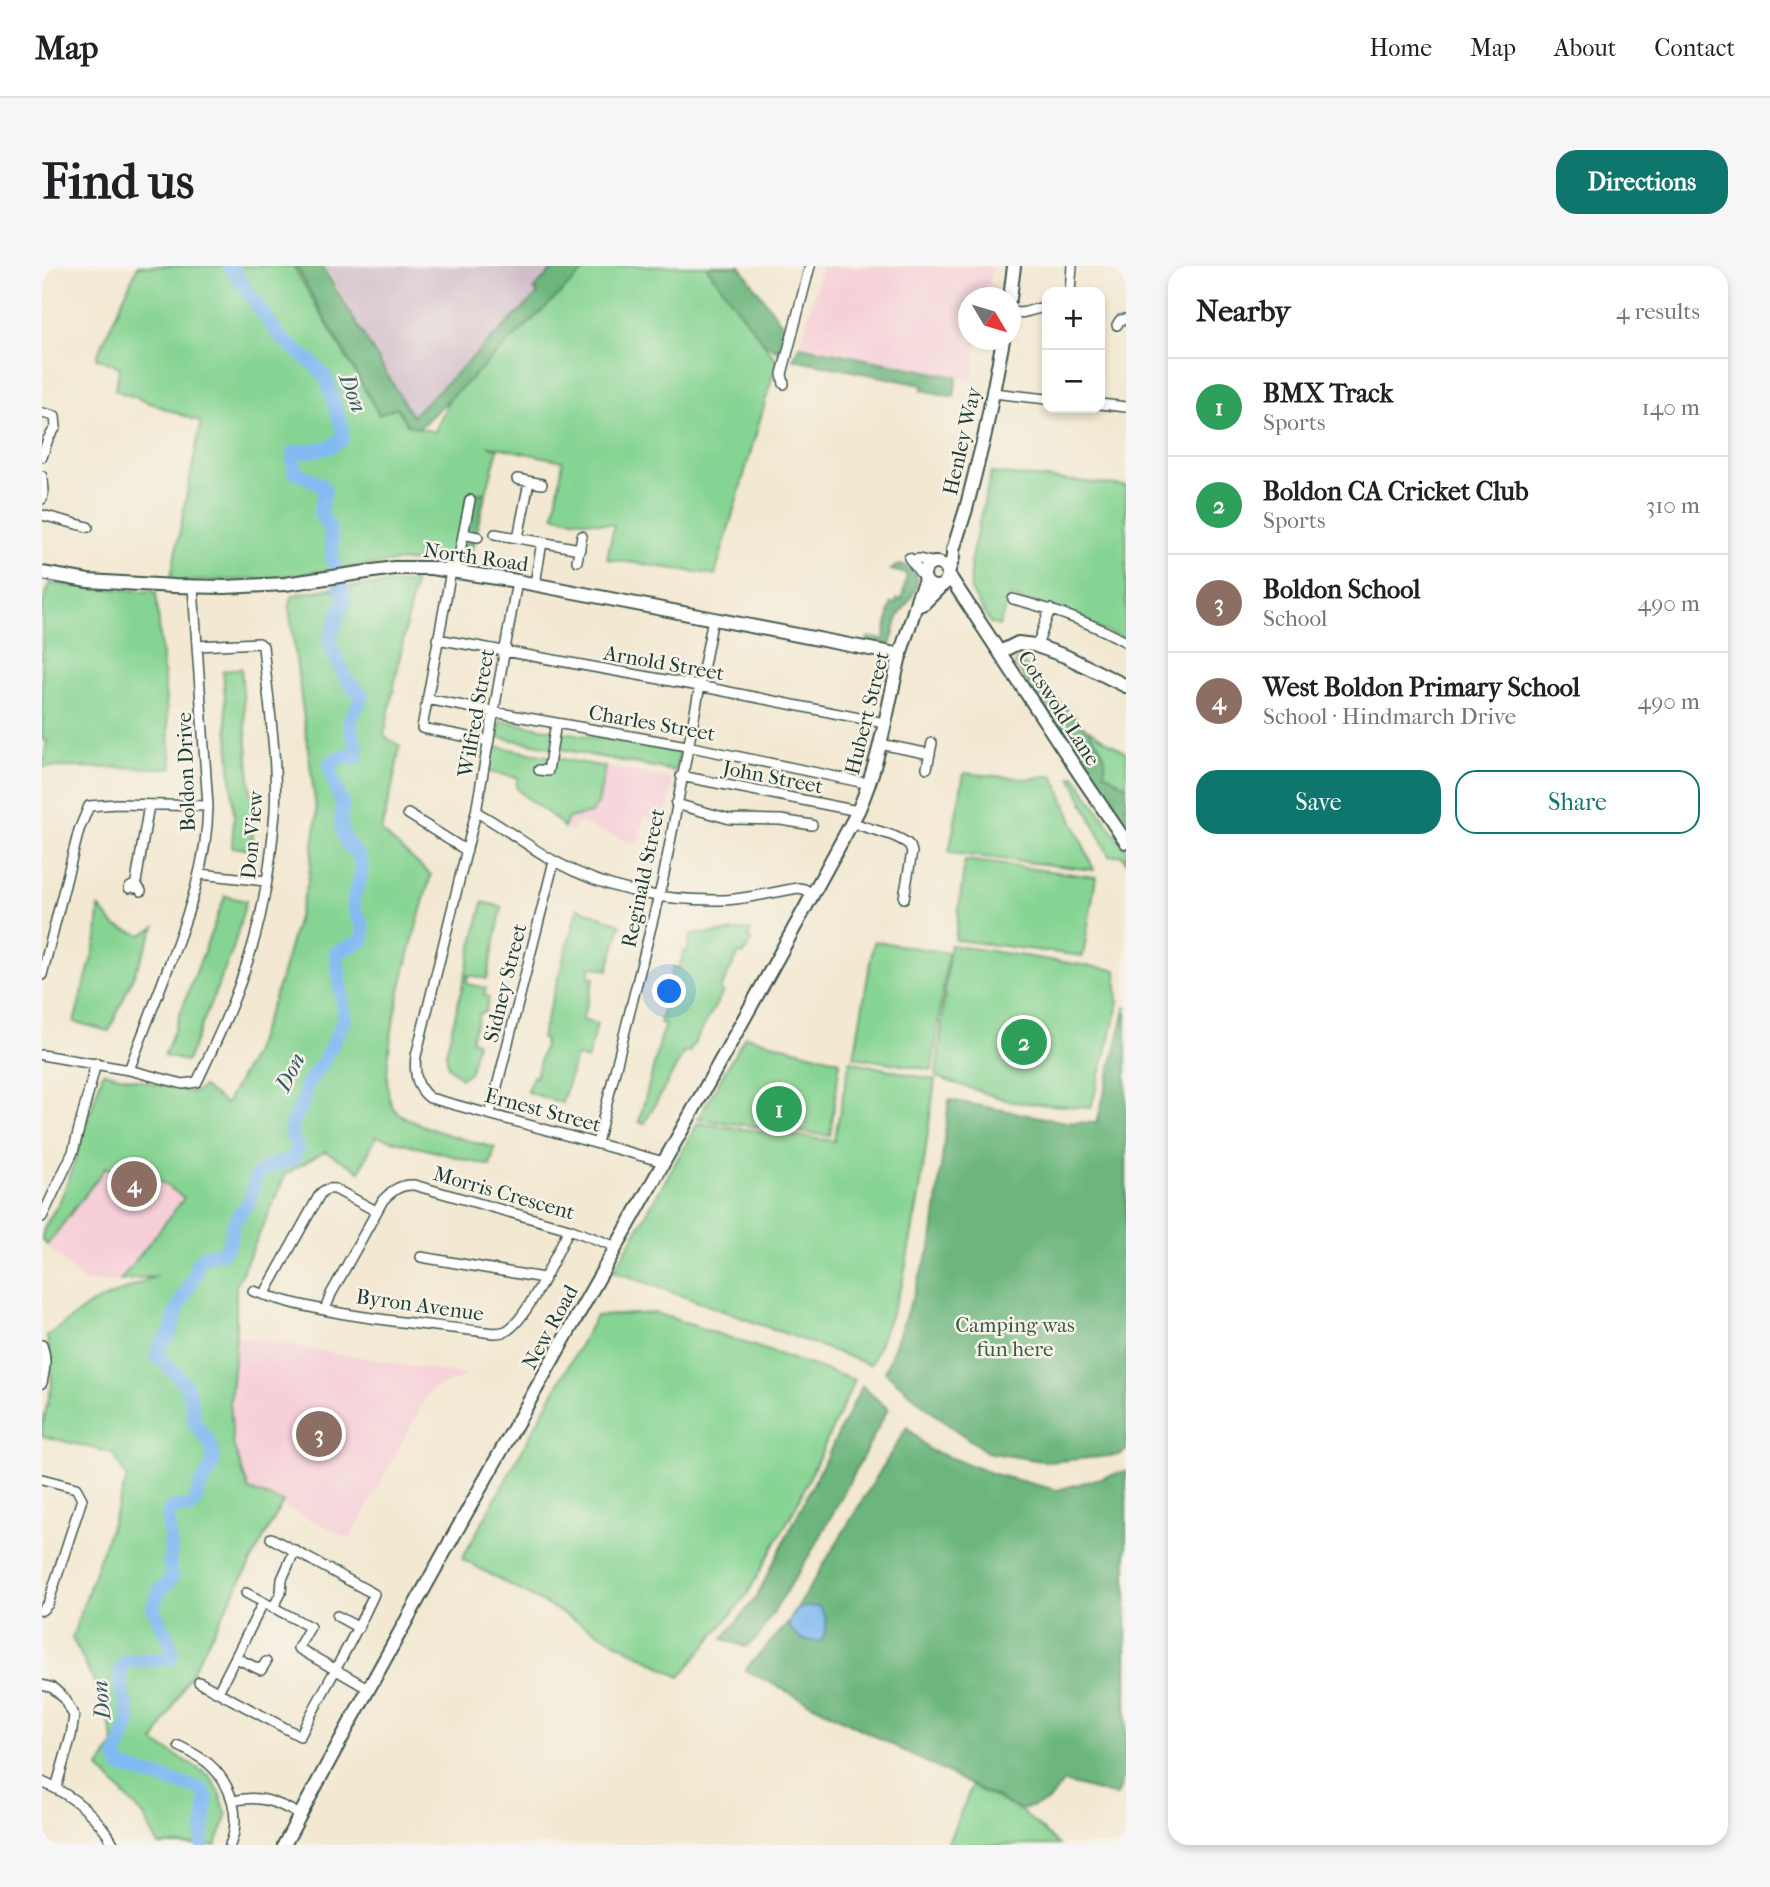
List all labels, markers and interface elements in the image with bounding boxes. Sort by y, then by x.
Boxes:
text: Map [35,29,98,68]
text: Home [1370,34,1432,62]
text: Map [1470,34,1516,62]
text: About [1554,34,1616,62]
text: Contact [1654,34,1735,62]
button: Directions [1556,150,1728,214]
text: Find us [42,153,194,211]
north arrow [958,287,1021,350]
map controls [1042,287,1105,413]
button: + [1042,287,1105,350]
text: Nearby [1196,294,1291,329]
text: 4 results [1616,298,1700,325]
button: − [1042,350,1105,413]
water label: Don [333,368,373,416]
text: BMX Track [1263,378,1393,409]
street label: Henley Way [938,384,986,497]
text: 1 [1215,394,1223,421]
text: 140 m [1641,394,1700,421]
text: Sports [1263,409,1325,436]
text: Boldon CA Cricket Club [1263,476,1528,507]
text: 2 [1213,492,1225,519]
text: 310 m [1646,492,1700,519]
text: Sports [1263,507,1325,534]
street label: North Road [422,538,531,576]
text: Boldon School [1263,574,1420,605]
text: 3 [1214,590,1224,617]
text: 490 m [1638,590,1700,617]
text: School [1263,605,1327,632]
street label: Arnold Street [601,640,727,686]
street label: Wilfred Street [453,646,499,780]
street label: Cotswold Lane [1013,646,1105,770]
street label: Hubert Street [840,648,894,777]
text: West Boldon Primary School [1263,672,1580,703]
text: 4 [1212,688,1226,715]
text: 490 m [1638,688,1700,715]
street label: Charles Street [587,700,718,746]
text: School · Hindmarch Drive [1263,703,1516,730]
street label: Boldon Drive [172,712,200,832]
street label: John Street [719,755,826,799]
button: Save [1196,770,1441,834]
button: Share [1455,770,1700,834]
street label: Don View [236,788,268,880]
street label: Reginald Street [617,806,670,950]
street label: Sidney Street [479,921,531,1045]
your location [652,974,686,1008]
pin: 2 [1001,1016,1047,1068]
water label: Don [268,1048,311,1097]
street label: Ernest Street [482,1083,604,1137]
pin: 1 [756,1083,802,1135]
pin: 4 [111,1158,157,1210]
street label: Morris Crescent [431,1161,578,1225]
street label: New Road [517,1280,583,1373]
street label: Byron Avenue [355,1284,485,1326]
park label: Camping was fun here [955,1313,1075,1361]
pin: 3 [296,1408,342,1460]
water label: Don [86,1679,116,1723]

